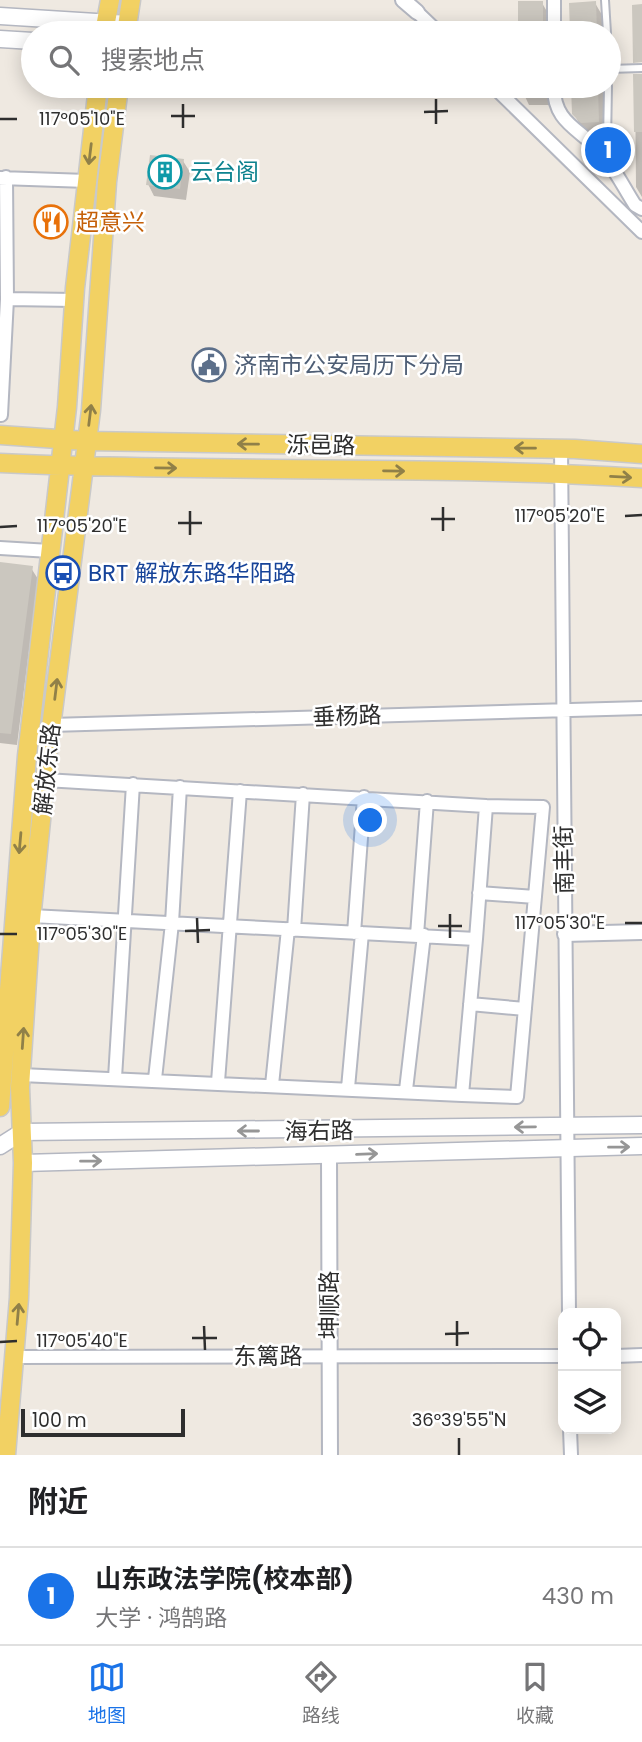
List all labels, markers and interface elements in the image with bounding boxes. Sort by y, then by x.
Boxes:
search box [21,21,621,98]
icon: search [45,41,83,79]
text: 搜索地点 [101,42,205,78]
text: 117°05'10"E [39,106,125,131]
pin: 1 [585,124,631,176]
one-way arrow [83,142,96,164]
building icon: 云台阁 [146,153,184,191]
place label: 云台阁 [190,156,259,188]
restaurant icon: 超意兴 [32,203,70,241]
place label: 超意兴 [76,206,145,238]
public building icon: 济南市公安局历下分局 [190,346,228,384]
place label: 济南市公安局历下分局 [234,349,464,381]
one-way arrow [83,404,96,427]
street label: 泺邑路 [286,428,356,462]
one-way arrow [237,437,260,450]
one-way arrow [514,441,537,455]
one-way arrow [154,461,177,475]
one-way arrow [382,464,405,478]
one-way arrow [609,470,632,483]
text: 117°05'20"E [515,503,605,528]
text: 117°05'20"E [37,513,127,538]
bus stop icon: BRT 解放东路华阳路 [44,554,82,592]
place label: BRT 解放东路华阳路 [88,557,296,589]
one-way arrow [50,678,63,701]
street label: 垂杨路 [312,699,382,733]
street label: 解放东路 [26,722,68,816]
your location [353,803,387,837]
street label: 南丰街 [547,825,581,895]
one-way arrow [13,831,26,854]
text: 117°05'30"E [515,910,605,935]
text: 117°05'30"E [37,921,127,946]
one-way arrow [17,1027,30,1049]
street label: 海右路 [284,1114,354,1148]
one-way arrow [514,1120,537,1134]
one-way arrow [237,1124,260,1138]
one-way arrow [608,1140,631,1154]
one-way arrow [356,1148,379,1161]
one-way arrow [79,1155,102,1168]
street label: 坤顺路 [313,1271,345,1340]
one-way arrow [12,1303,25,1326]
map controls [558,1308,621,1434]
button: locate [558,1308,621,1371]
text: 117°05'40"E [36,1328,128,1353]
street label: 东篱路 [234,1340,303,1372]
button: layers [558,1371,621,1434]
scale bar [21,1406,186,1438]
text: 100 m [32,1407,87,1434]
text: 36°39'55"N [412,1407,506,1432]
text: 附近 [28,1480,88,1523]
text: 山东政法学院(校本部) [95,1561,354,1597]
text: 1 [47,1580,55,1612]
text: 430 m [542,1580,614,1612]
text: 大学 · 鸿鹄路 [95,1602,227,1634]
tab: 地图 [88,1658,126,1730]
tab: 路线 [302,1658,340,1730]
tab: 收藏 [516,1658,554,1730]

